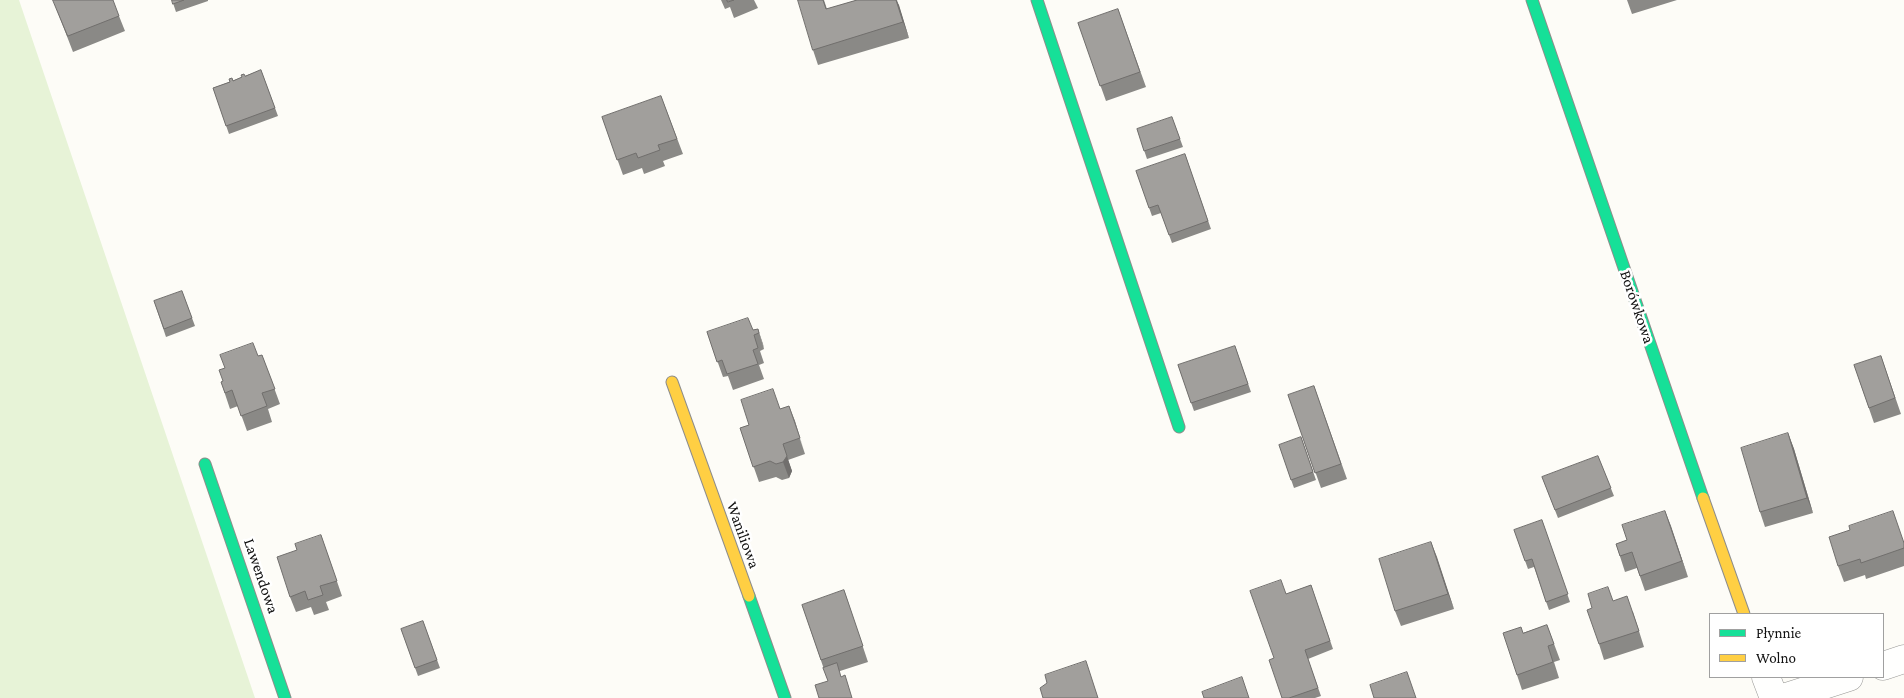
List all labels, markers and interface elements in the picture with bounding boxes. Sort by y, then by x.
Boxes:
street label: Borówkowa [1616,268,1658,346]
street label: Waniliowa [722,499,764,571]
street label: Lawendowa [239,536,283,616]
legend [1709,613,1884,678]
text: Płynnie [1756,625,1801,641]
text: Wolno [1756,650,1796,666]

